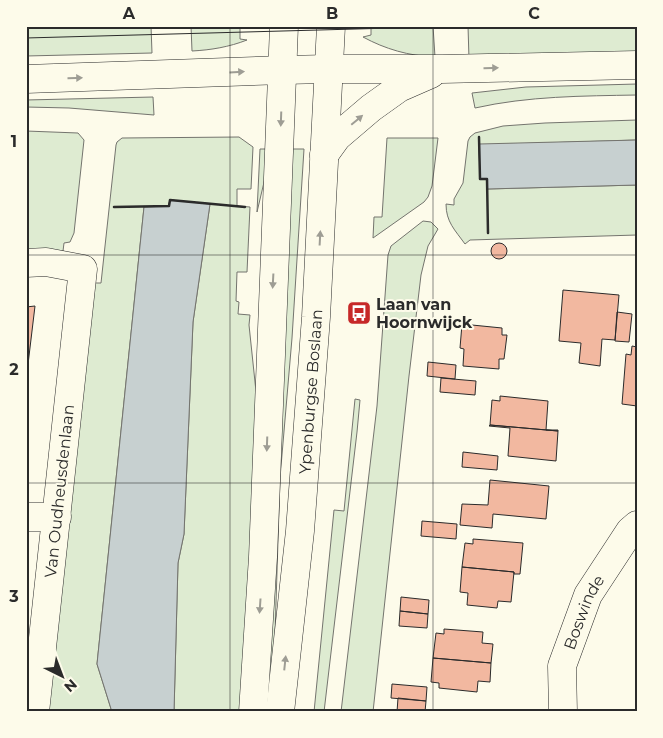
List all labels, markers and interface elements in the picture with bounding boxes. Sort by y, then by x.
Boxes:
text: A [122,4,136,23]
text: B [326,4,338,23]
text: C [528,4,540,23]
one-way arrow [483,64,499,72]
one-way arrow [230,68,246,76]
one-way arrow [67,73,83,81]
one-way arrow [277,111,285,127]
one-way arrow [350,114,363,125]
text: 1 [11,132,17,151]
one-way arrow [317,229,325,245]
one-way arrow [269,273,277,289]
place label: Laan van Hoornwijck [376,295,473,332]
bus stop icon: Laan van Hoornwijck [346,300,372,326]
street label: Ypenburgse Boslaan [295,309,326,475]
text: 2 [9,360,19,379]
street label: Van Oudheusdenlaan [41,403,78,579]
one-way arrow [263,436,271,452]
street label: Boswinde [560,572,609,652]
text: 3 [8,587,19,606]
one-way arrow [255,598,263,614]
north arrow [38,650,88,700]
one-way arrow [281,655,289,671]
text: N [60,675,81,696]

